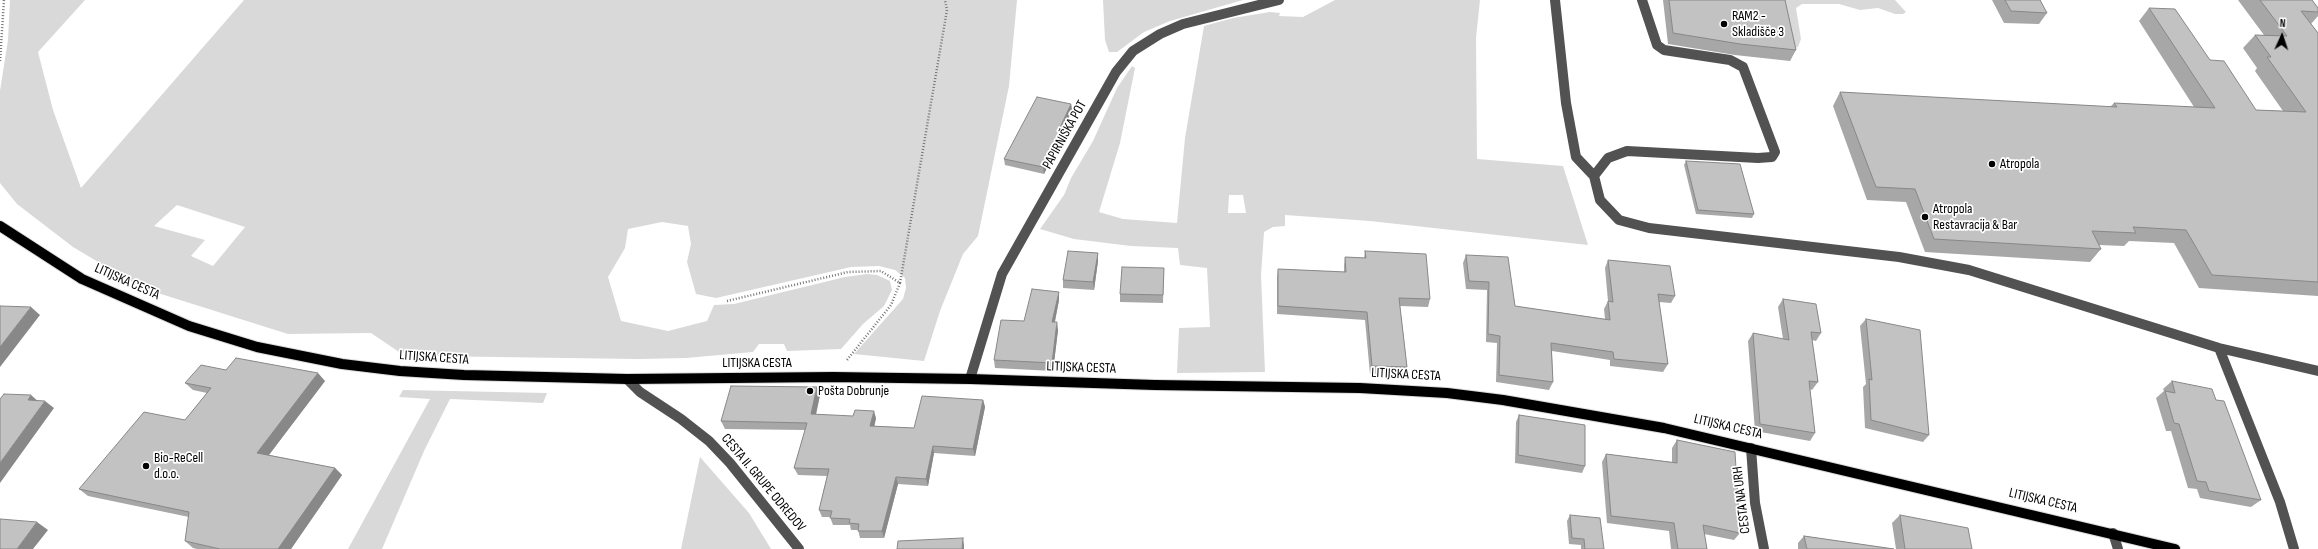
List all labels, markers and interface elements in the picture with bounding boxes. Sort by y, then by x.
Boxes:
place label: RAM2 - Skladišče 3 [1732,8,1784,40]
north arrow [2262,16,2302,56]
text: N [2279,17,2286,30]
marker: RAM2 - Skladišče 3 [1719,19,1729,29]
street label: PAPIRNIŠKA POT [1039,98,1091,172]
place label: Atropola [2000,156,2039,172]
marker: Atropola [1987,159,1997,169]
place label: Atropola Restavracija & Bar [1933,201,2017,234]
marker: Atropola Restavracija & Bar [1920,212,1930,222]
street label: LITIJSKA CESTA [92,260,162,304]
street label: LITIJSKA CESTA [399,347,469,369]
street label: LITIJSKA CESTA [722,355,792,371]
street label: LITIJSKA CESTA [1046,358,1116,378]
street label: LITIJSKA CESTA [1371,365,1441,385]
place label: Pošta Dobrunje [818,383,889,399]
marker: Pošta Dobrunje [805,386,815,396]
street label: LITIJSKA CESTA [1692,411,1764,443]
street label: CESTA II. GRUPE ODREDOV [717,431,809,535]
place label: Bio-ReCell d.o.o. [154,450,203,482]
marker: Bio-ReCell d.o.o. [141,461,151,471]
street label: CESTA NA URH [1730,465,1754,535]
street label: LITIJSKA CESTA [2007,485,2079,517]

